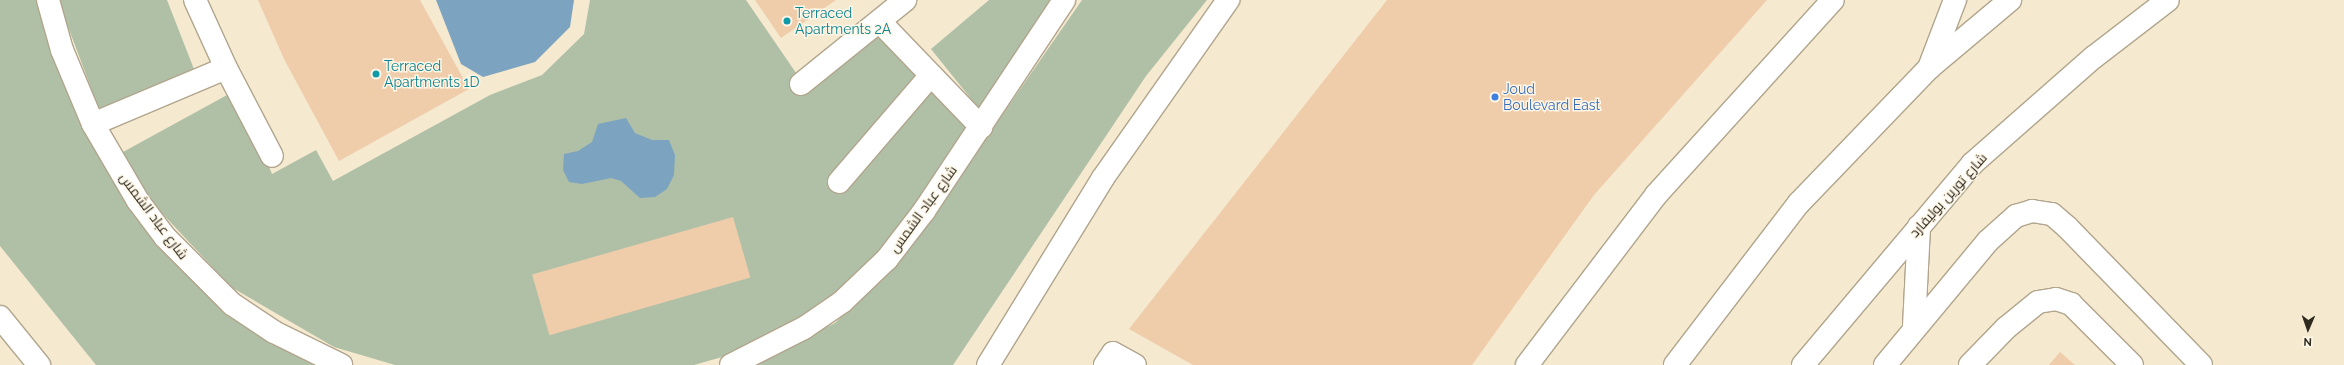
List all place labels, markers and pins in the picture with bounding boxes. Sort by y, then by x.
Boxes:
place label: Terraced Apartments 2A [795,5,891,38]
marker: Terraced Apartments 2A [782,16,792,26]
place label: Terraced Apartments 1D [384,58,480,90]
marker: Terraced Apartments 1D [371,69,381,79]
place label: Joud Boulevard East [1503,81,1600,114]
marker: Joud Boulevard East [1490,92,1500,102]

